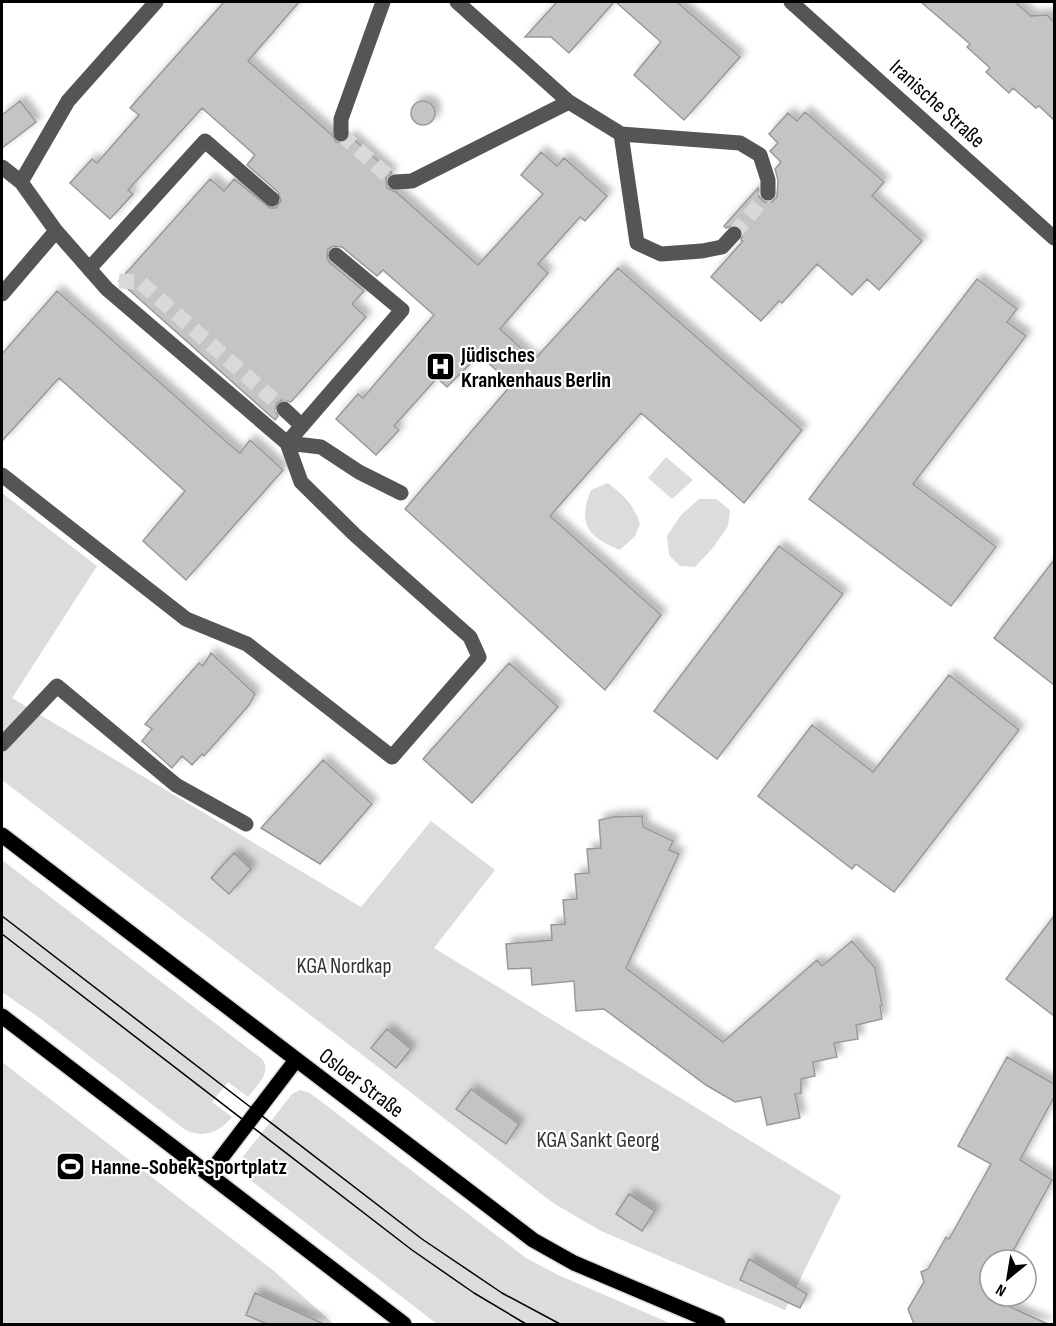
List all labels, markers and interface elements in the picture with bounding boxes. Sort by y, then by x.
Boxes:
street label: Iranische Straße [884,54,990,154]
place label: Jüdisches Krankenhaus Berlin [460,342,611,394]
hospital icon: Jüdisches Krankenhaus Berlin [424,351,456,383]
park label: KGA Nordkap [296,953,392,980]
street label: Osloer Straße [313,1043,409,1124]
park label: KGA Sankt Georg [536,1127,660,1154]
sports icon: Hanne-Sobek-Sportplatz [54,1150,86,1182]
place label: Hanne-Sobek-Sportplatz [91,1154,287,1181]
north arrow [978,1248,1038,1308]
text: N [993,1279,1010,1300]

